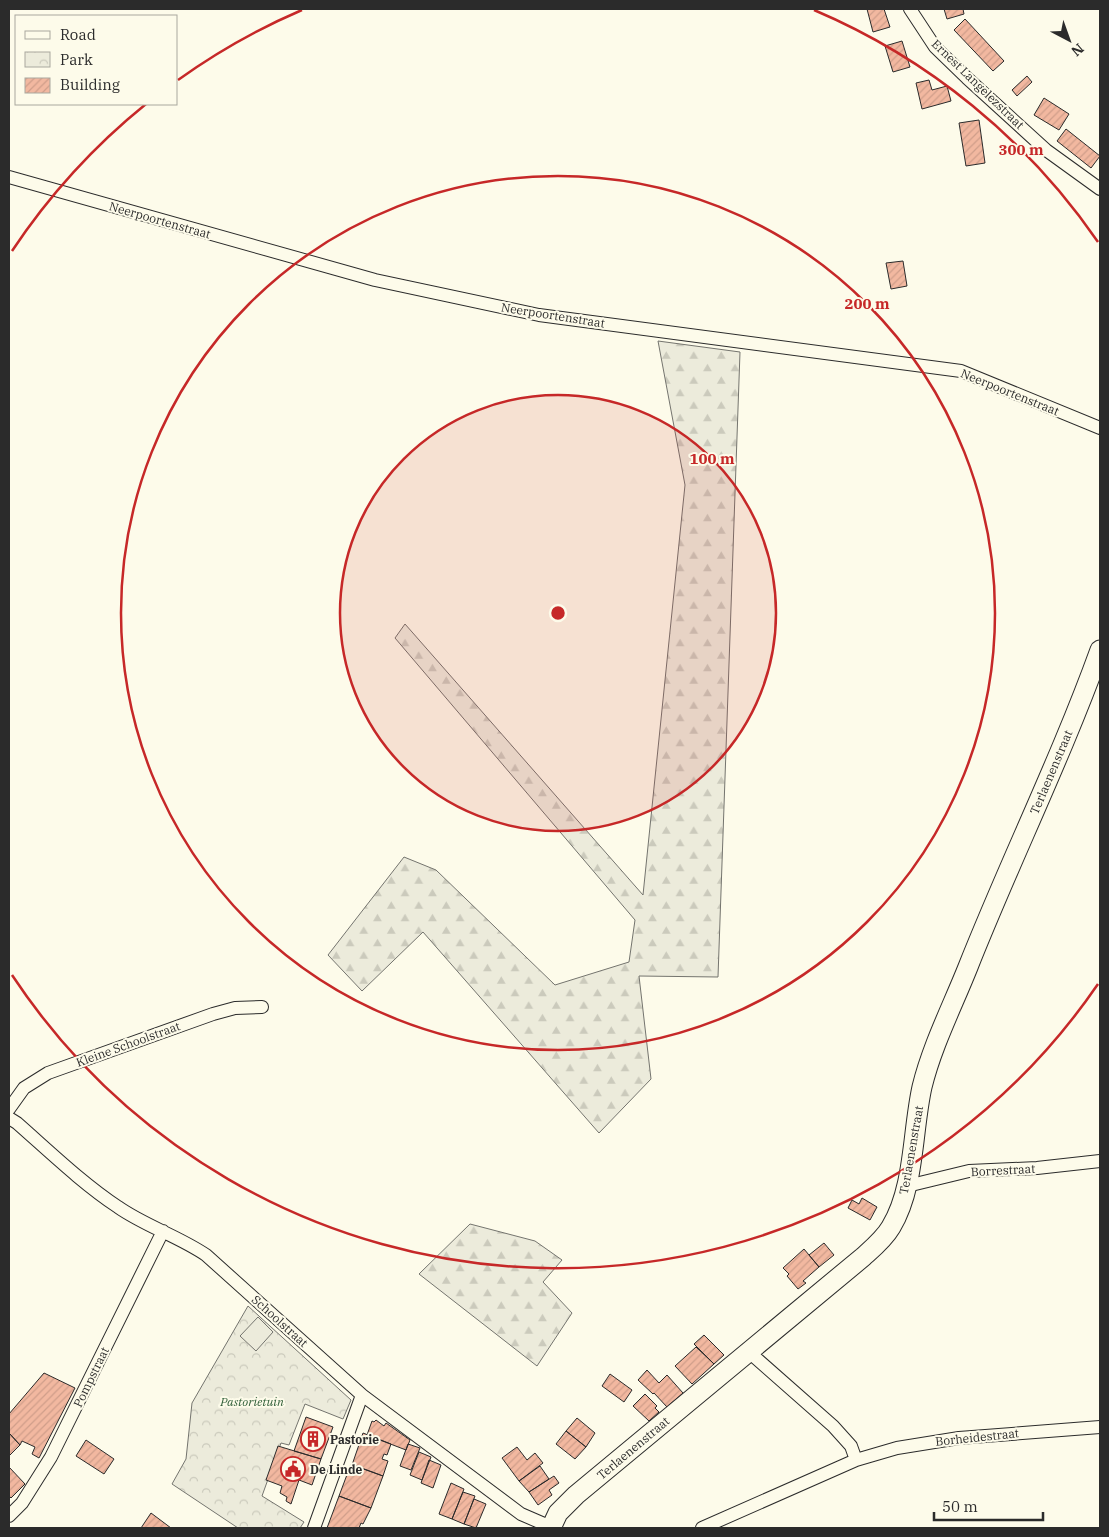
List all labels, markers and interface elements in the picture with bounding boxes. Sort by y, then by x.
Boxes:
legend [15,15,178,105]
north arrow [1044,15,1094,65]
text: Road [60,25,96,44]
street label: Ernest Langelezstraat [929,36,1027,132]
text: N [1067,39,1088,60]
text: Park [60,50,93,69]
text: Building [60,75,120,94]
text: 300 m [998,140,1044,159]
street label: Neerpoortenstraat [108,198,212,242]
text: 200 m [844,294,890,313]
street label: Neerpoortenstraat [500,299,606,331]
street label: Neerpoortenstraat [959,365,1061,419]
text: 100 m [689,449,735,468]
centre of rings [549,604,567,622]
street label: Terlaenenstraat [1027,728,1075,816]
street label: Kleine Schoolstraat [74,1018,182,1070]
street label: Terlaenenstraat [896,1104,926,1196]
street label: Borrestraat [970,1161,1036,1179]
street label: Schoolstraat [249,1292,311,1350]
street label: Pompstraat [70,1344,112,1410]
park label: Pastorietuin [219,1394,284,1409]
street label: Terlaenenstraat [594,1413,672,1483]
street label: Borheidestraat [934,1425,1020,1449]
building icon: Pastorie [300,1426,326,1452]
place label: Pastorie [330,1432,379,1447]
public building icon: De Linde [280,1456,306,1482]
place label: De Linde [310,1462,363,1477]
scale bar [934,1490,1043,1522]
text: 50 m [942,1497,978,1516]

